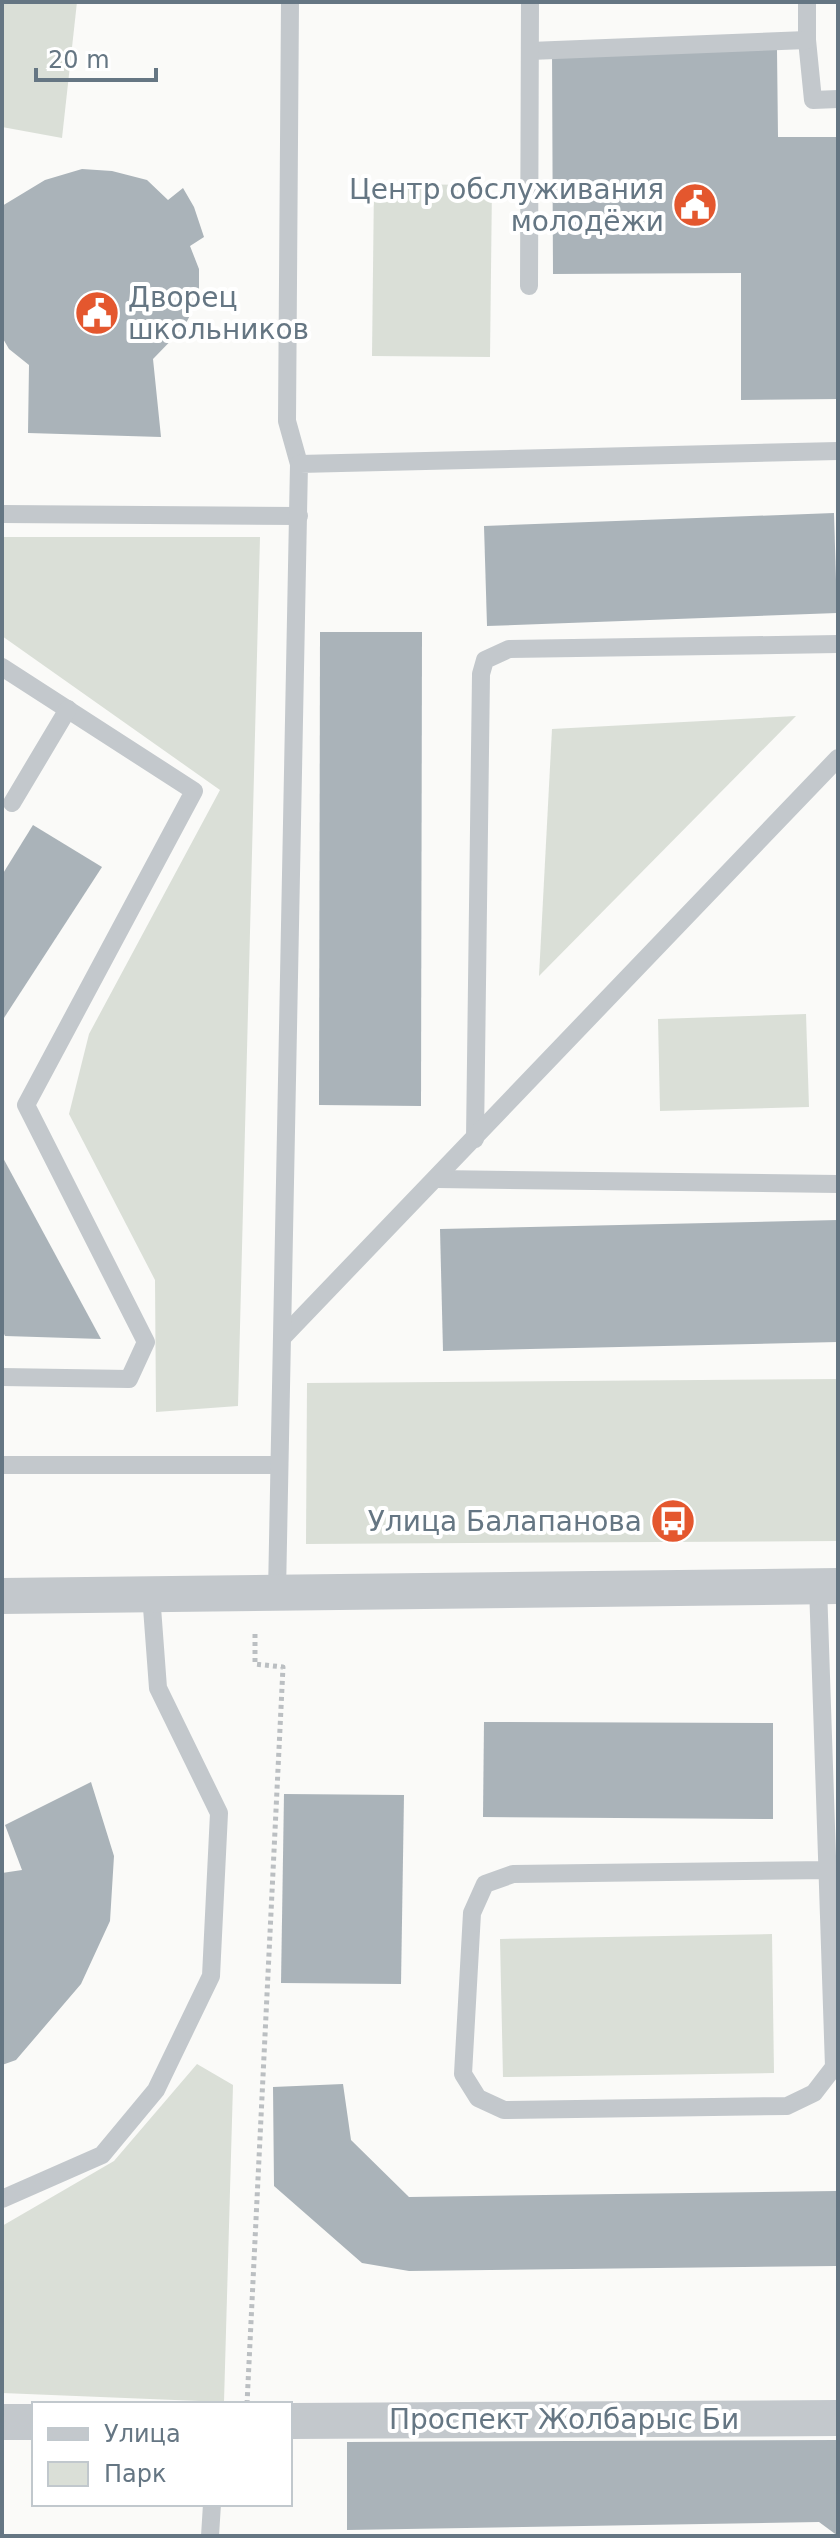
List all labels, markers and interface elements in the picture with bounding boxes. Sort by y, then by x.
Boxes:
scale bar [36,32,156,82]
text: 20 m [48,46,110,74]
place label: Центр обслуживания молодёжи [349,173,664,238]
public building icon: Центр обслуживания молодёжи [671,181,719,229]
place label: Дворец школьников [128,281,309,346]
public building icon: Дворец школьников [73,289,121,337]
bus stop icon: Улица Балапанова [649,1497,697,1545]
place label: Улица Балапанова [368,1505,642,1538]
legend [32,2402,292,2506]
street label: Проспект Жолбарыс Би [389,2403,739,2436]
text: Улица [104,2420,181,2448]
text: Парк [104,2460,166,2488]

